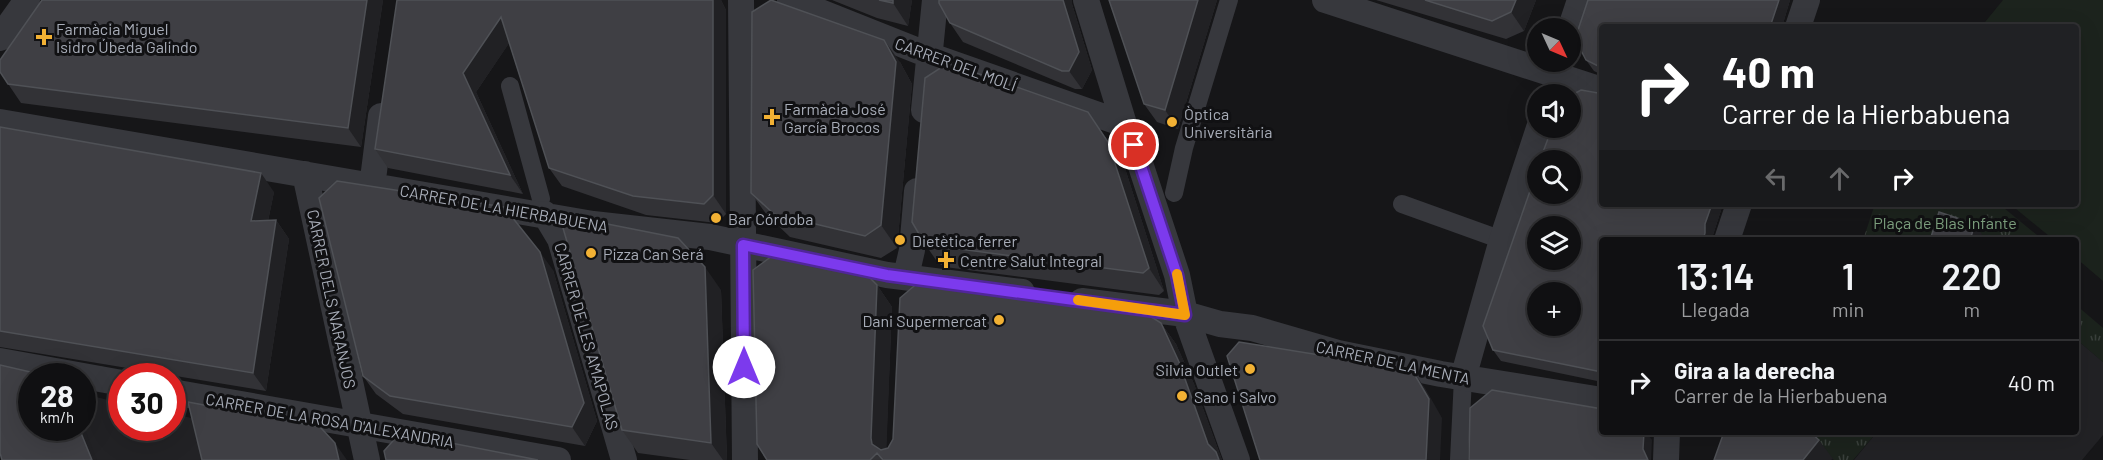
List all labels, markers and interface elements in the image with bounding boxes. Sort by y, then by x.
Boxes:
north arrow [1527,18,1581,72]
map controls [1527,18,1581,336]
place label: Farmàcia Miguel Isidro Úbeda Galindo [56,19,198,56]
marker: Farmàcia Miguel Isidro Úbeda Galindo [37,30,51,44]
street label: CARRER DEL MOLÍ [893,33,1019,95]
text: 40 m [1722,46,1815,96]
icon: right [1623,48,1701,126]
button: sound [1527,84,1581,138]
text: Carrer de la Hierbabuena [1722,97,2010,129]
place label: Farmàcia José García Brocos [784,99,886,136]
place label: Òptica Universitària [1184,104,1273,141]
marker: Farmàcia José García Brocos [765,110,779,124]
marker: Òptica Universitària [1165,115,1179,129]
pin [1108,119,1159,170]
icon: arrive [1117,128,1150,161]
button: search [1527,150,1581,204]
icon: left [1760,162,1793,195]
icon: ahead [1823,162,1856,195]
icon: right [1886,162,1919,195]
street label: CARRER DE LA HIERBABUENA [398,180,610,236]
street label: CARRER DELS NARANJOS [304,208,360,390]
place label: Bar Córdoba [728,209,814,228]
marker: Bar Córdoba [709,211,723,225]
park label: Plaça de Blas Infante [1873,213,2017,232]
button: layers [1527,216,1581,270]
place label: Dietètica ferrer [912,231,1018,250]
marker: Dietètica ferrer [893,233,907,247]
street label: CARRER DE LES AMAPOLAS [551,240,623,432]
place label: Pizza Can Será [603,244,704,263]
marker: Pizza Can Será [584,246,598,260]
marker: Centre Salut Integral [937,251,955,269]
place label: Centre Salut Integral [960,251,1102,270]
text: 13:14 [1676,254,1755,297]
text: 1 [1842,254,1854,297]
text: 220 [1942,254,2002,297]
button: + [1527,282,1581,336]
text: Llegada [1681,297,1750,321]
text: min [1832,297,1864,321]
text: m [1963,297,1980,321]
place label: Dani Supermercat [862,311,987,330]
marker: Dani Supermercat [992,313,1006,327]
position arrow [712,335,776,399]
street label: CARRER DE LA MENTA [1314,336,1472,388]
text: Gira a la derecha [1674,357,1835,383]
place label: Silvia Outlet [1156,360,1238,379]
marker: Silvia Outlet [1243,362,1257,376]
speed limit sign: 30 [108,363,186,441]
icon: right [1623,366,1656,399]
text: 40 m [2008,369,2055,395]
text: 28 [40,377,74,413]
text: Carrer de la Hierbabuena [1674,383,1888,407]
place label: Sano i Salvo [1194,387,1276,406]
street label: CARRER DE LA ROSA D'ALEXANDRIA [204,389,456,451]
marker: Sano i Salvo [1175,389,1189,403]
text: km/h [40,408,74,426]

